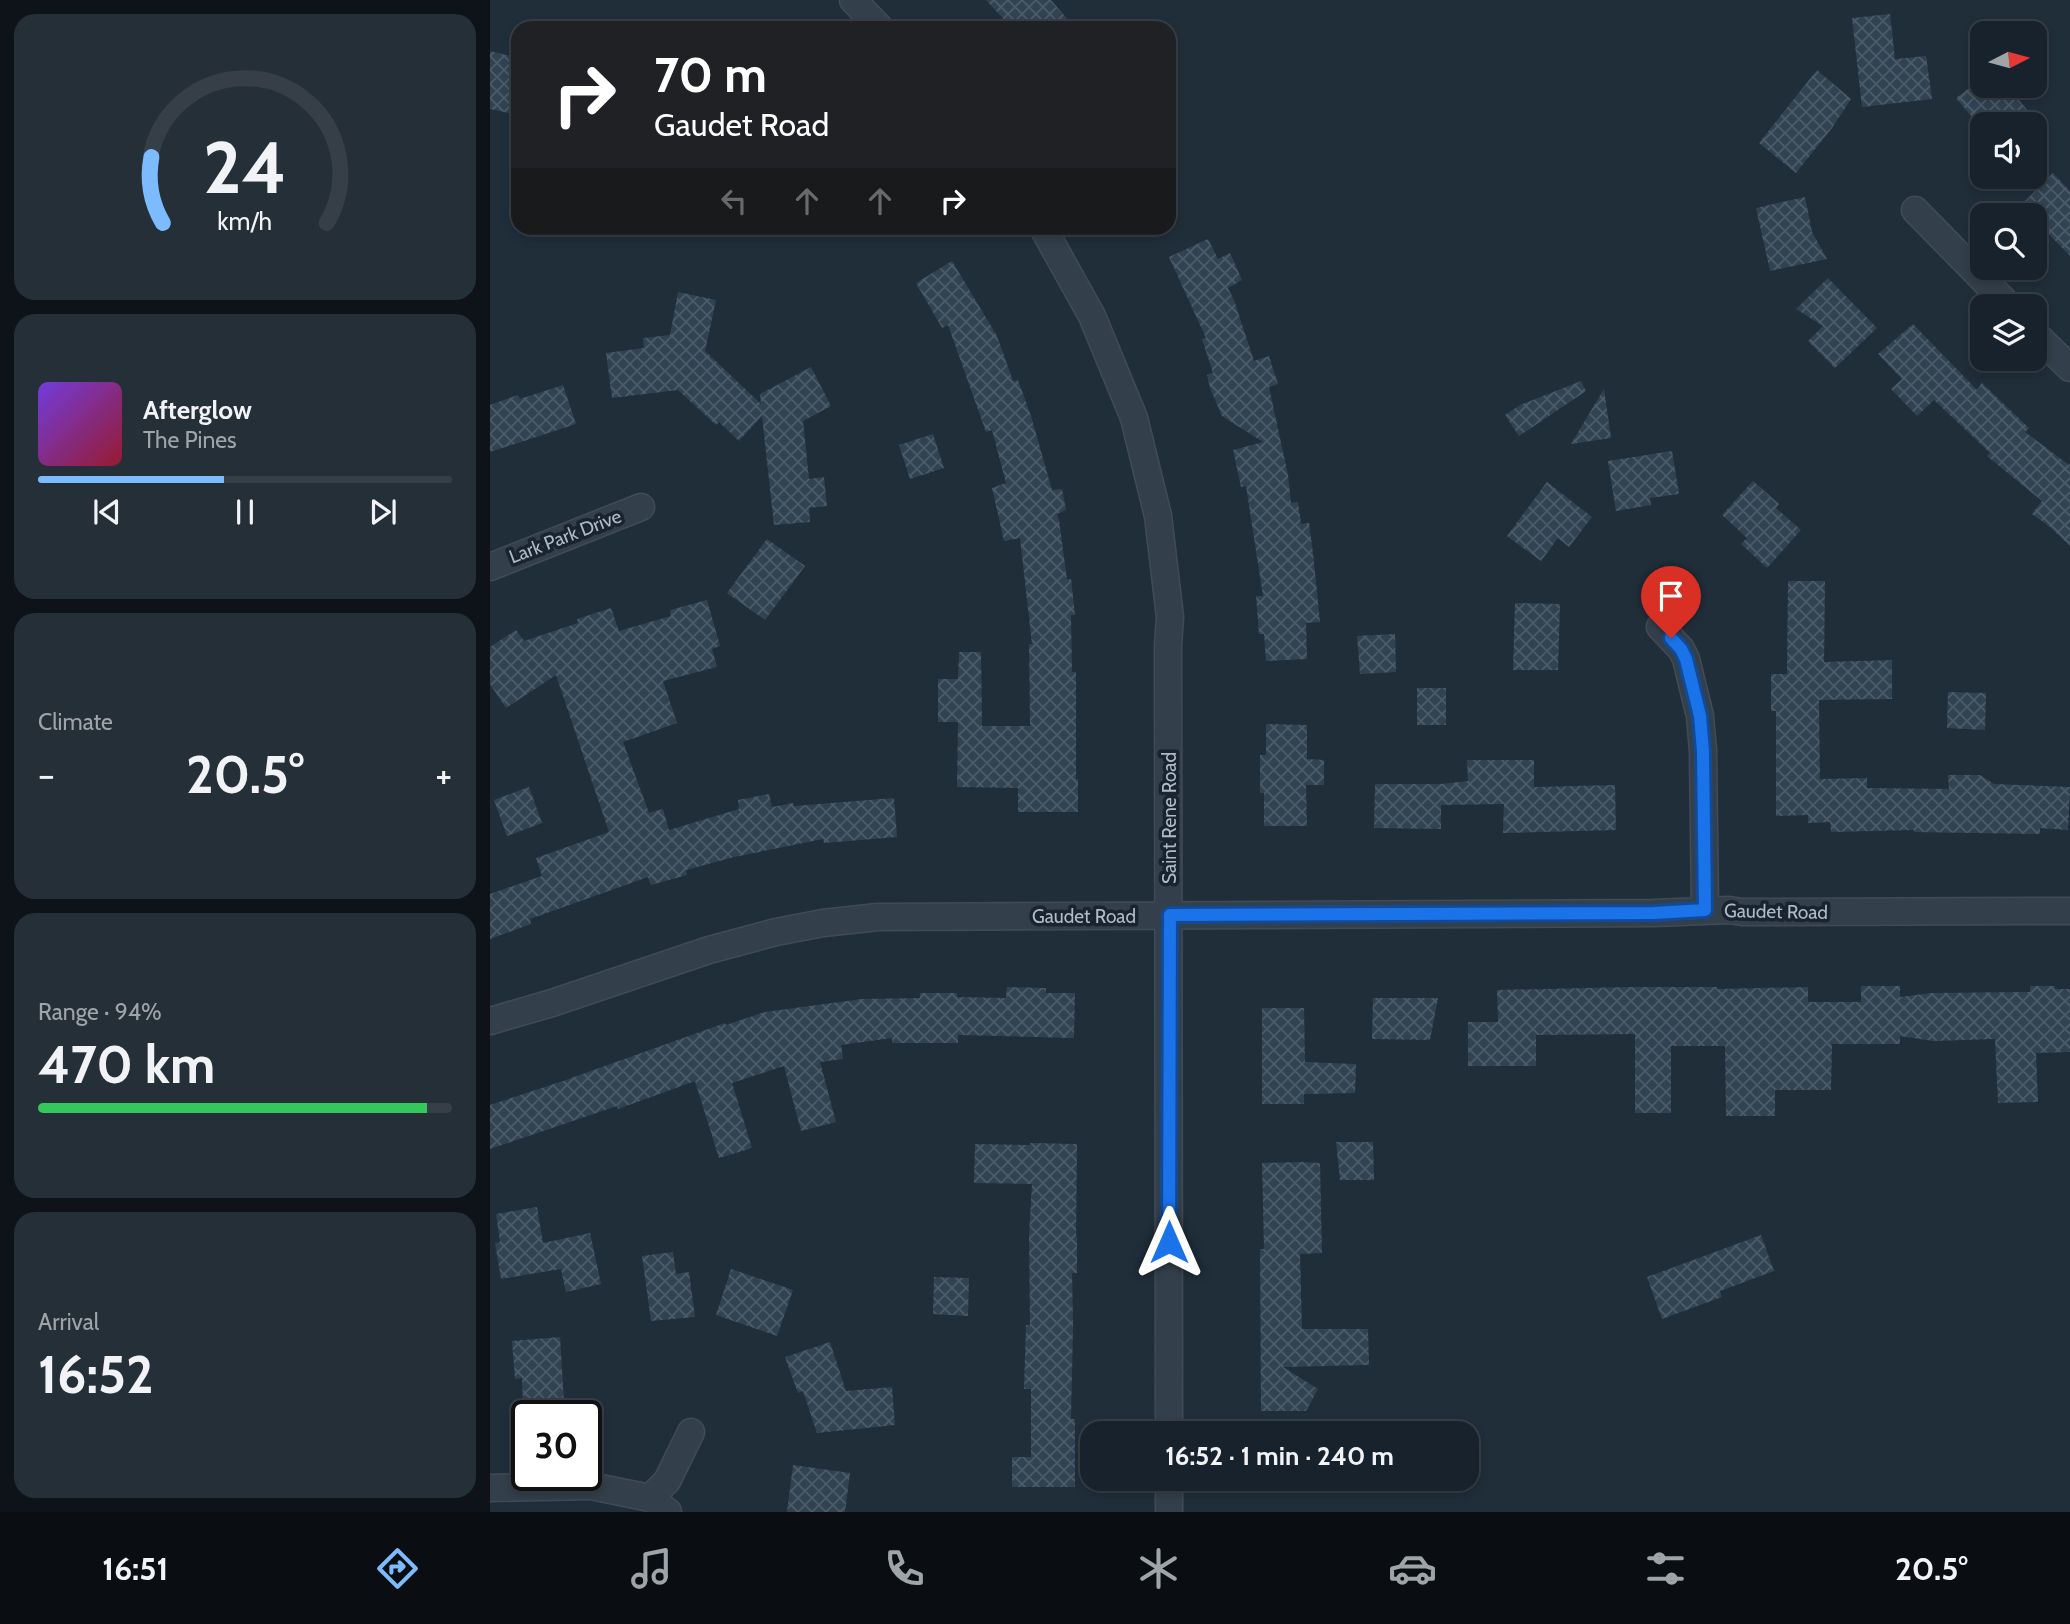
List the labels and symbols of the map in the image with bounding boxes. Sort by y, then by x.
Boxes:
north arrow [1970,21,2048,98]
street label: Lark Park Drive [506,504,625,568]
pin [1641,566,1701,638]
street label: Saint Rene Road [1158,752,1181,884]
street label: Gaudet Road [1724,899,1828,924]
street label: Gaudet Road [1032,905,1136,928]
position arrow [1132,1205,1206,1279]
speed limit sign: 30 [511,1400,602,1491]

